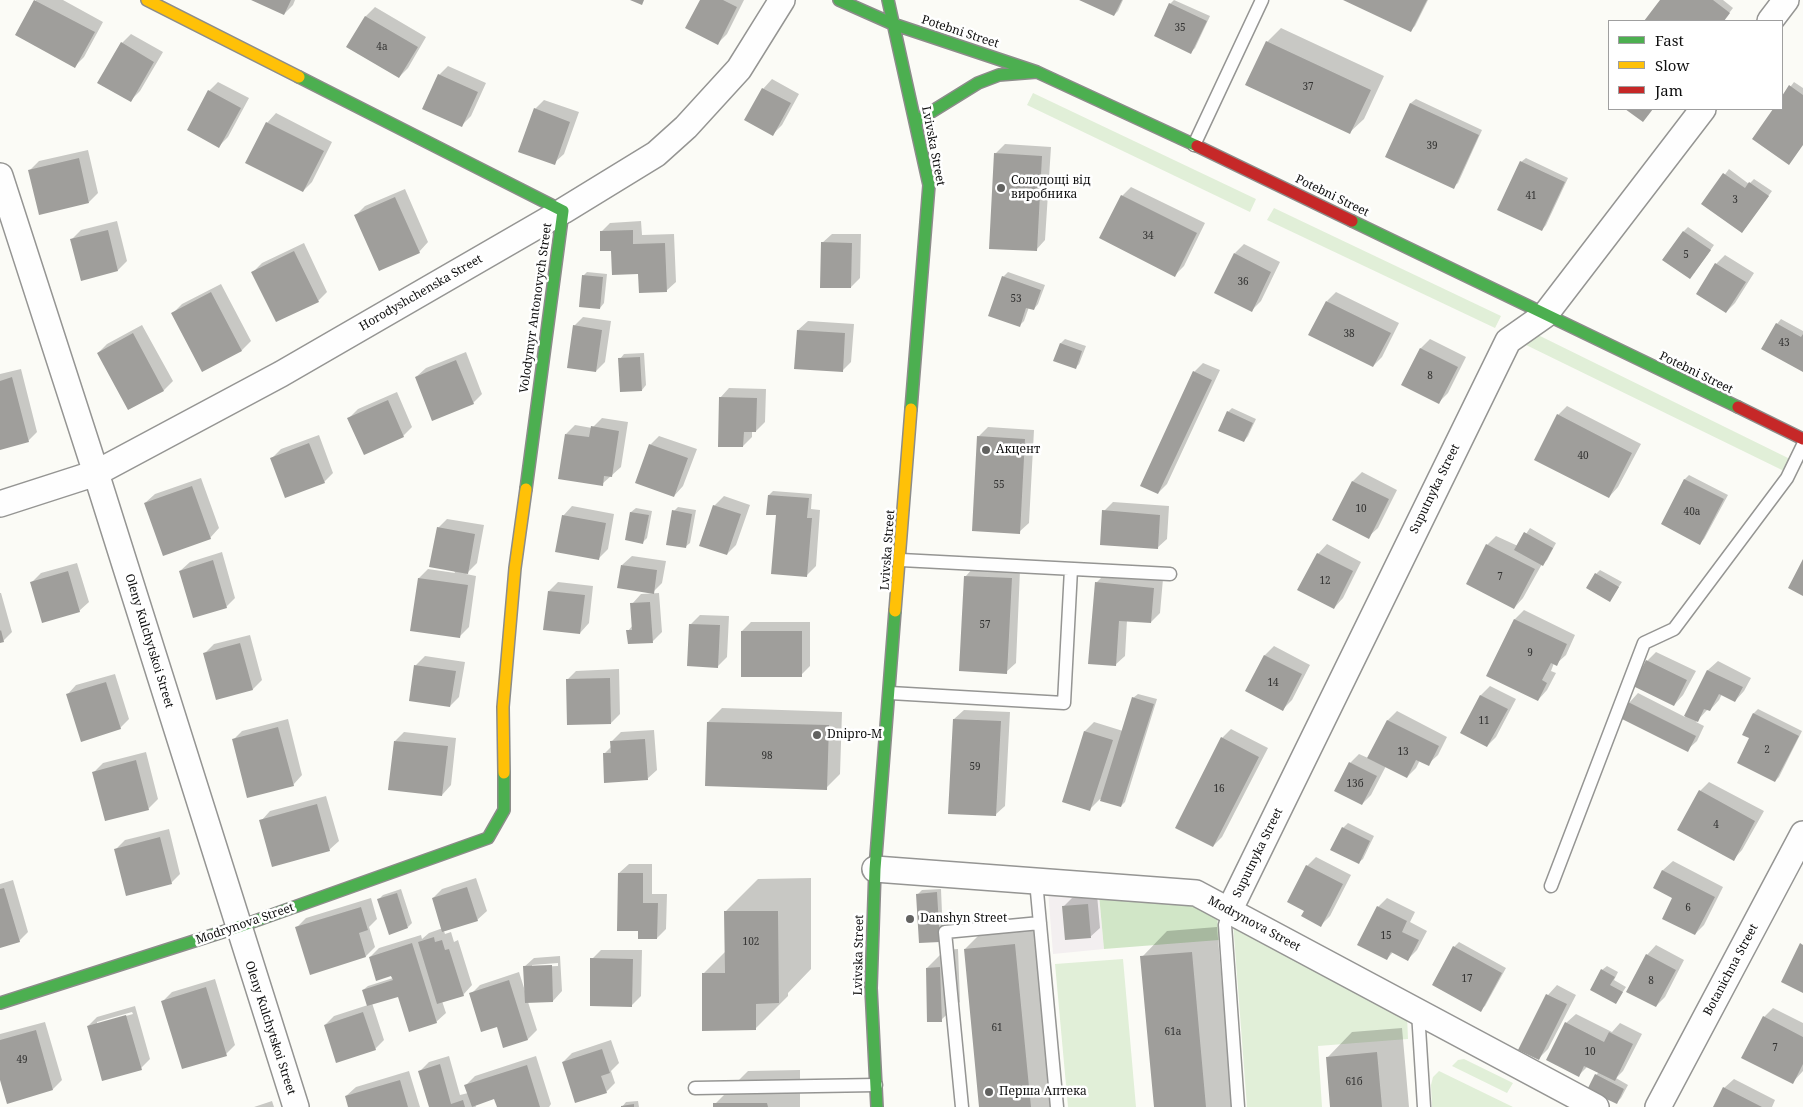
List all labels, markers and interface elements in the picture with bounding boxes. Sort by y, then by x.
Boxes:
street label: Potebni Street [920,13,1000,51]
legend [1608,20,1783,110]
house number: 35 [1174,22,1186,34]
text: Fast [1655,30,1684,50]
house number: 4а [376,41,388,53]
text: Slow [1655,55,1689,75]
text: Jam [1655,80,1683,100]
house number: 37 [1302,81,1314,93]
street label: Lvivska Street [918,105,948,187]
house number: 39 [1426,140,1438,152]
street label: Potebni Street [1293,172,1371,220]
place label: Солодощі від виробника [1011,174,1091,202]
marker: Солодощі від виробника [995,182,1007,194]
house number: 41 [1525,190,1537,202]
house number: 3 [1732,194,1738,206]
street label: Volodymyr Antonovych Street [517,222,555,394]
house number: 34 [1142,230,1154,242]
house number: 5 [1683,249,1689,261]
street label: Horodyshchenska Street [357,252,485,334]
house number: 36 [1237,276,1249,288]
house number: 53 [1010,293,1022,305]
house number: 38 [1343,328,1355,340]
house number: 43 [1778,337,1790,349]
street label: Potebni Street [1657,349,1735,397]
house number: 8 [1427,370,1433,382]
street label: Suputnyka Street [1407,442,1463,536]
place label: Акцент [996,443,1040,457]
marker: Акцент [980,444,992,456]
house number: 40 [1577,450,1589,462]
house number: 55 [993,479,1005,491]
house number: 10 [1355,503,1367,515]
house number: 40а [1684,506,1700,518]
street label: Lvivska Street [878,509,898,591]
house number: 7 [1497,571,1503,583]
street label: Oleny Kulchytskoi Street [122,572,176,710]
house number: 12 [1319,575,1331,587]
house number: 57 [979,619,991,631]
house number: 9 [1527,647,1533,659]
house number: 14 [1267,677,1279,689]
house number: 11 [1478,715,1490,727]
place label: Dnipro-M [827,728,882,742]
marker: Dnipro-M [811,729,823,741]
house number: 2 [1764,744,1770,756]
house number: 13 [1397,746,1409,758]
house number: 98 [761,750,773,762]
house number: 59 [969,761,981,773]
house number: 13б [1346,778,1364,790]
house number: 16 [1213,783,1225,795]
street label: Suputnyka Street [1230,806,1286,900]
house number: 4 [1713,819,1719,831]
street label: Modrynova Street [1205,893,1303,955]
street label: Modrynova Street [194,900,296,948]
house number: 6 [1685,902,1691,914]
place label: Danshyn Street [920,912,1007,926]
marker: Danshyn Street [904,913,916,925]
street label: Lvivska Street [851,915,867,995]
street label: Botanichna Street [1701,922,1761,1018]
house number: 15 [1380,930,1392,942]
house number: 102 [743,936,759,948]
street label: Oleny Kulchytskoi Street [242,959,298,1097]
house number: 17 [1461,973,1473,985]
house number: 8 [1648,975,1654,987]
house number: 61 [991,1022,1003,1034]
house number: 61а [1165,1026,1181,1038]
house number: 7 [1772,1042,1778,1054]
house number: 10 [1584,1046,1596,1058]
house number: 49 [16,1054,28,1066]
house number: 61б [1345,1076,1363,1088]
place label: Перша Аптека [999,1085,1087,1099]
marker: Перша Аптека [983,1086,995,1098]

